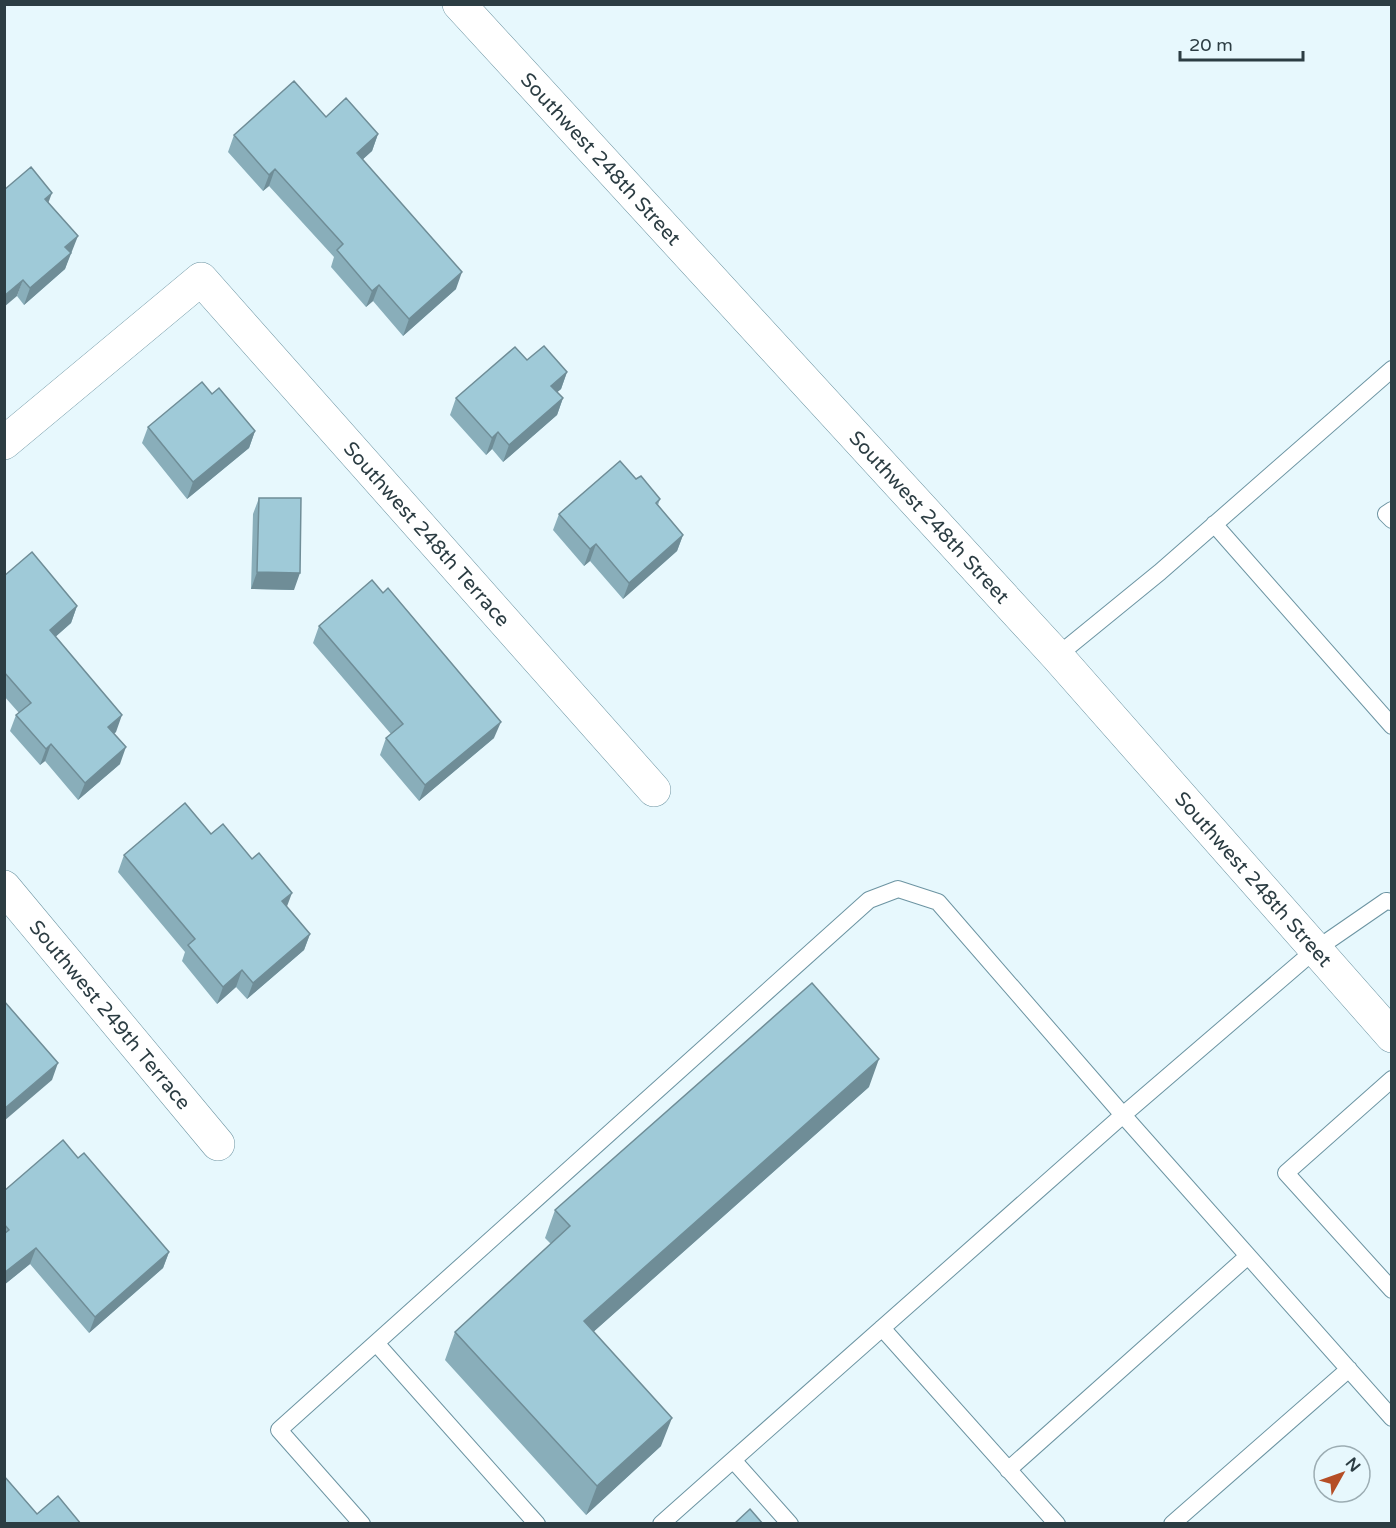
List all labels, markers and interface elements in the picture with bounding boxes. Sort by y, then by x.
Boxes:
scale bar [1180,24,1303,62]
text: 20 m [1189,34,1233,56]
street label: Southwest 248th Street [515,68,686,251]
street label: Southwest 248th Street [844,426,1014,609]
street label: Southwest 248th Terrace [338,437,515,632]
street label: Southwest 248th Street [1169,787,1337,973]
street label: Southwest 249th Terrace [24,916,195,1115]
north arrow [1312,1444,1372,1504]
text: N [1341,1454,1365,1476]

